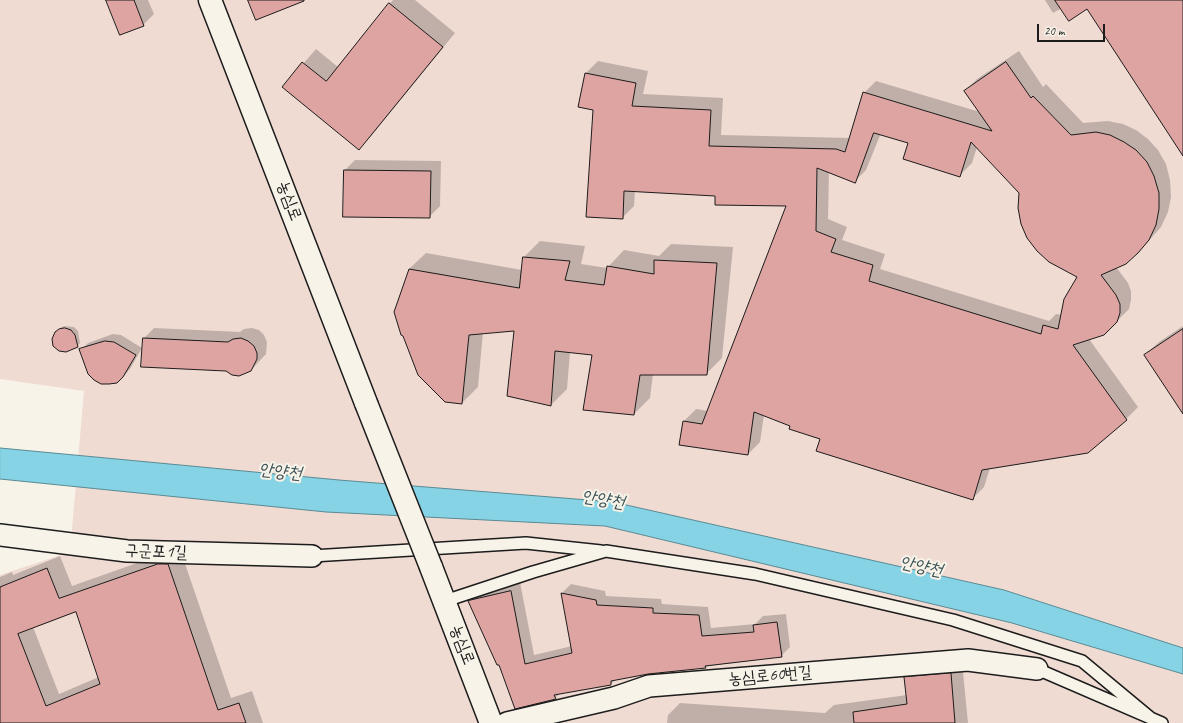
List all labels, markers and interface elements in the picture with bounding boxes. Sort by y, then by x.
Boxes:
scale bar [1039,16,1107,42]
text: 20 m [1044,23,1064,39]
street label: 농심로 [272,178,306,224]
water label: 안양천 [257,459,303,485]
water label: 안양천 [580,486,626,514]
street label: 구군포1길 [124,541,188,563]
water label: 안양천 [898,552,944,582]
street label: 농심로 [445,622,479,668]
street label: 농심로60번길 [727,662,813,690]

